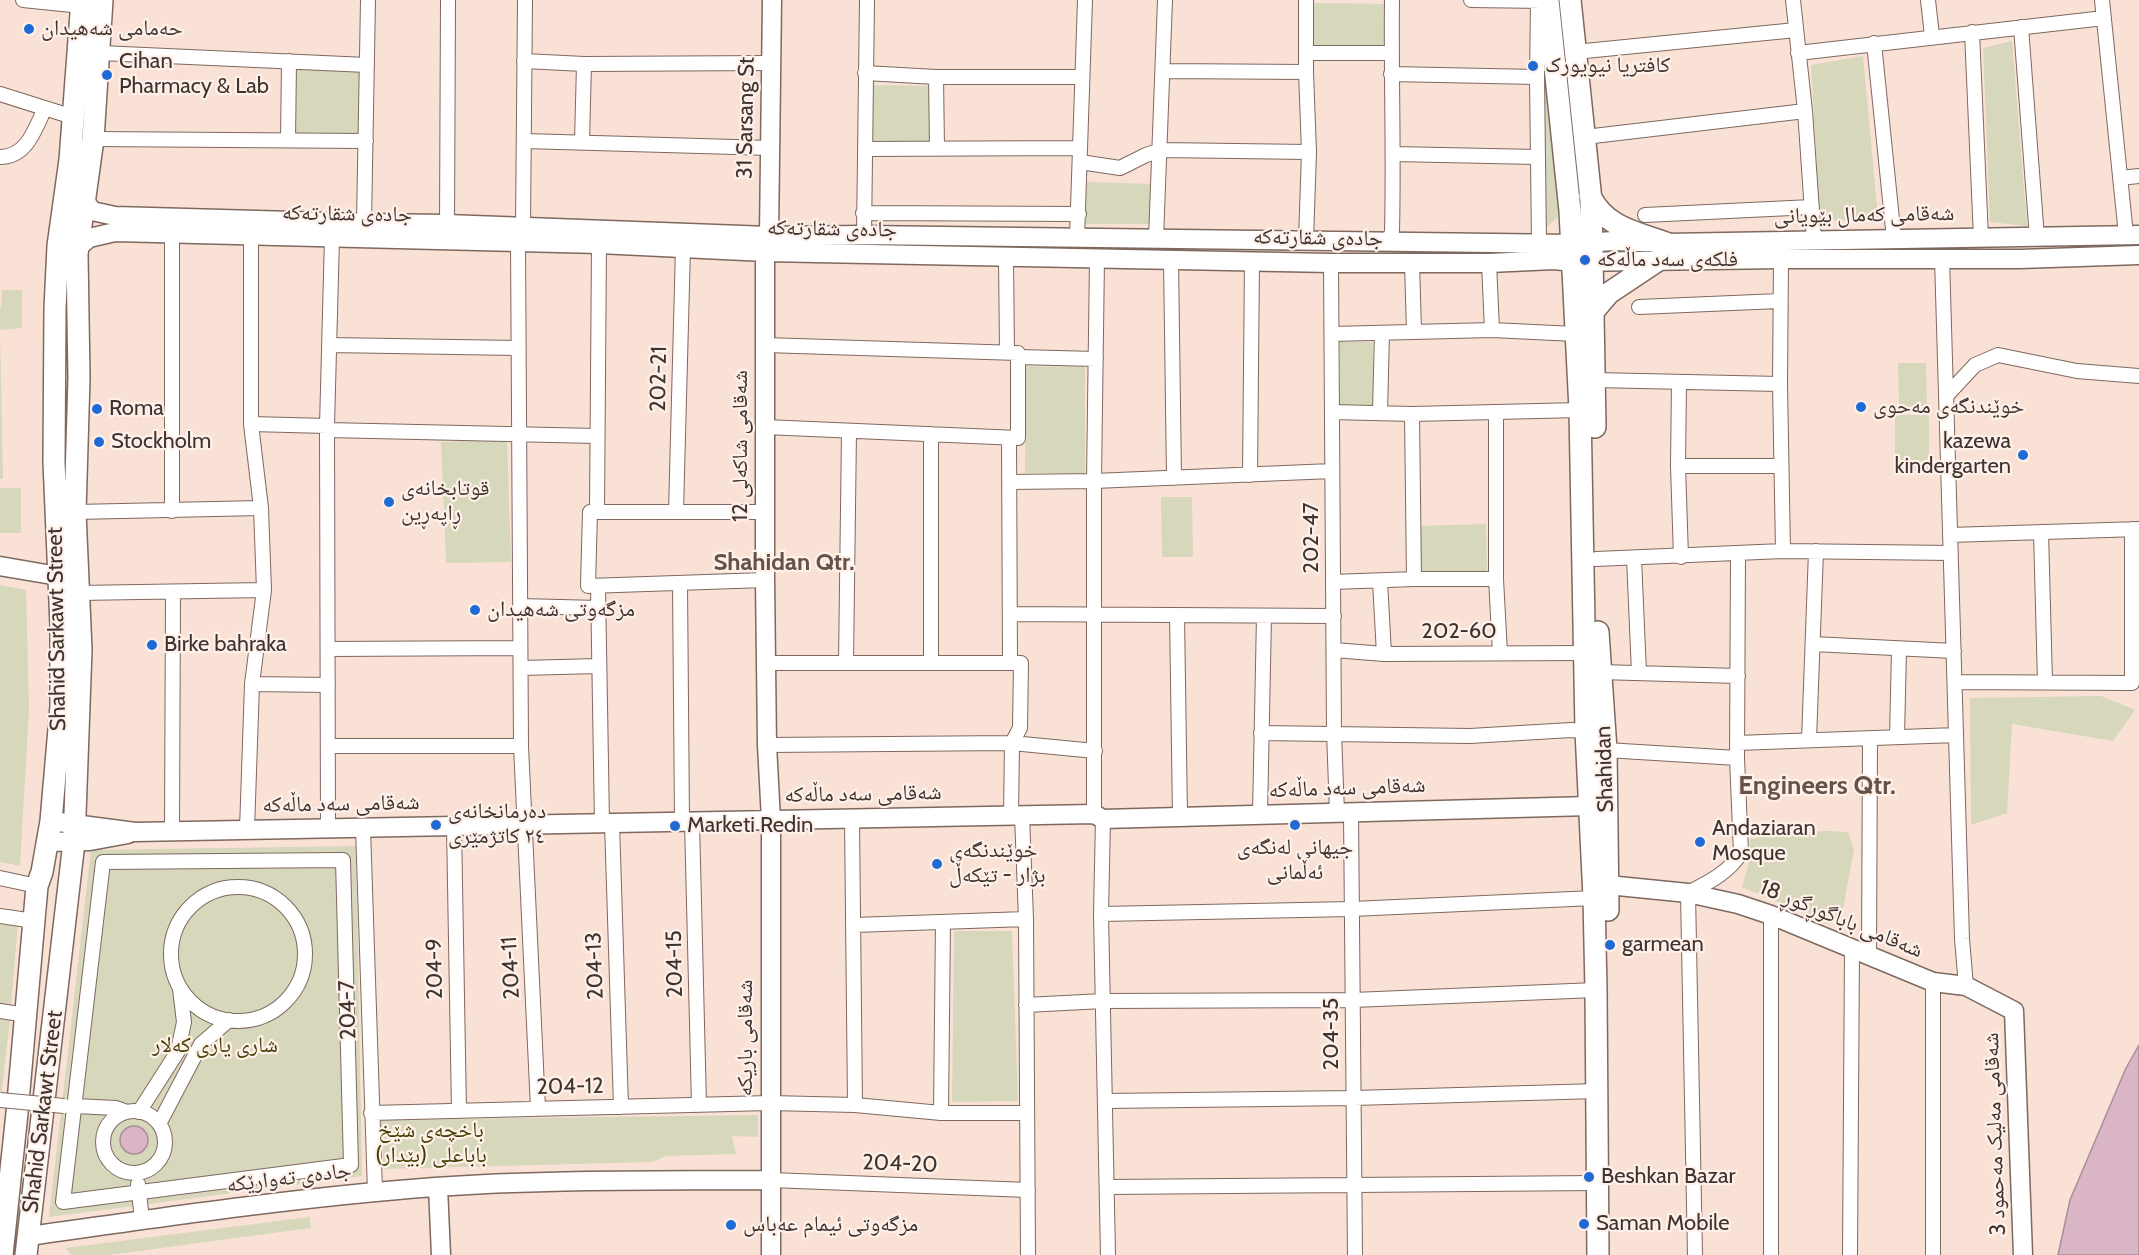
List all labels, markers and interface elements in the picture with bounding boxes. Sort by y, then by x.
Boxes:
place label: حەمامی شەهیدان [41,16,183,42]
marker: حەمامی شەهیدان [22,22,36,36]
place label: Cihan Pharmacy & Lab [119,49,269,100]
place label: کافتریا نیویورک [1545,53,1670,79]
street label: 31 Sarsang St [732,57,760,179]
marker: کافتریا نیویورک [1526,59,1540,73]
marker: Cihan Pharmacy & Lab [100,68,114,82]
street label: جادەی شقارتەکە [282,200,412,228]
street label: شەقامی کەمال بێویانی [1773,200,1955,230]
street label: جادەی شقارتەکە [767,215,897,243]
street label: جادەی شقارتەکە [1253,224,1383,252]
place label: فلکەی سەد ماڵەکە [1597,247,1738,273]
marker: فلکەی سەد ماڵەکە [1578,253,1592,267]
street label: 202-21 [645,346,673,412]
street label: شەقامی شاکەلی 12 [728,370,754,522]
place label: خوێندنگەی مەحوی [1873,394,2024,420]
place label: Roma [109,396,164,422]
marker: خوێندنگەی مەحوی [1854,400,1868,414]
marker: Roma [90,402,104,416]
place label: Stockholm [111,429,211,455]
place label: kazewa kindergarten [1895,429,2011,481]
marker: Stockholm [92,435,106,449]
marker: kazewa kindergarten [2016,448,2030,462]
place label: قوتابخانەی ڕاپەڕین [401,476,490,528]
marker: قوتابخانەی ڕاپەڕین [382,495,396,509]
street label: 202-47 [1299,502,1325,574]
street label: Shahid Sarkawt Street [42,527,72,731]
district label: Shahidan Qtr. [713,549,855,577]
place label: مزگەوتی شەهیدان [487,597,635,623]
marker: مزگەوتی شەهیدان [468,603,482,617]
street label: 202-60 [1421,619,1497,645]
place label: Birke bahraka [164,632,287,658]
marker: Birke bahraka [145,638,159,652]
street label: Shahidan [1590,725,1620,813]
district label: Engineers Qtr. [1738,770,1896,802]
street label: شەقامی سەد ماڵەکە [1268,772,1426,804]
street label: شەقامی سەد ماڵەکە [784,779,942,809]
street label: شەقامی سەد ماڵەکە [262,789,420,819]
place label: دەرمانخانەی ٢٤ کاتژمێری [448,799,546,850]
place label: Marketi Redin [687,813,813,839]
place label: Andaziaran Mosque [1712,816,1816,867]
marker: دەرمانخانەی ٢٤ کاتژمێری [429,818,443,832]
marker: جیهانی لەنگەی ئەڵمانی [1288,818,1302,832]
marker: Marketi Redin [668,819,682,833]
place label: جیهانی لەنگەی ئەڵمانی [1237,835,1353,886]
marker: Andaziaran Mosque [1693,835,1707,849]
place label: خوێندنگەی بژار - تێکەڵ [949,838,1045,890]
marker: خوێندنگەی بژار - تێکەڵ [930,857,944,871]
street label: شەقامی باباگوڕگوڕ 18 [1755,874,1927,964]
street label: 204-15 [661,930,689,998]
street label: 204-13 [581,932,609,1000]
place label: garmean [1622,932,1704,958]
street label: 204-11 [496,936,526,1000]
street label: 204-9 [421,938,449,1000]
marker: garmean [1603,938,1617,952]
street label: شەقامی باریکە [733,979,759,1097]
street label: 204-7 [334,980,362,1040]
street label: 204-35 [1319,998,1345,1070]
street label: Shahid Sarkawt Street [17,1009,69,1215]
street label: شەقامی مەلیک مەحمود 3 [1978,1032,2012,1236]
park label: شاری یاری کەلار [152,1033,278,1059]
street label: 204-12 [536,1073,604,1101]
park label: باخچەی شێخ باباعلی (بێدار) [375,1118,487,1170]
street label: 204-20 [862,1149,938,1179]
street label: جادەی تەوارێکە [225,1157,353,1199]
place label: Beshkan Bazar [1601,1164,1736,1190]
marker: Beshkan Bazar [1582,1170,1596,1184]
place label: Saman Mobile [1596,1211,1729,1237]
place label: مزگەوتی ئیمام عەباس [743,1212,918,1238]
marker: Saman Mobile [1577,1217,1591,1231]
marker: مزگەوتی ئیمام عەباس [724,1218,738,1232]

